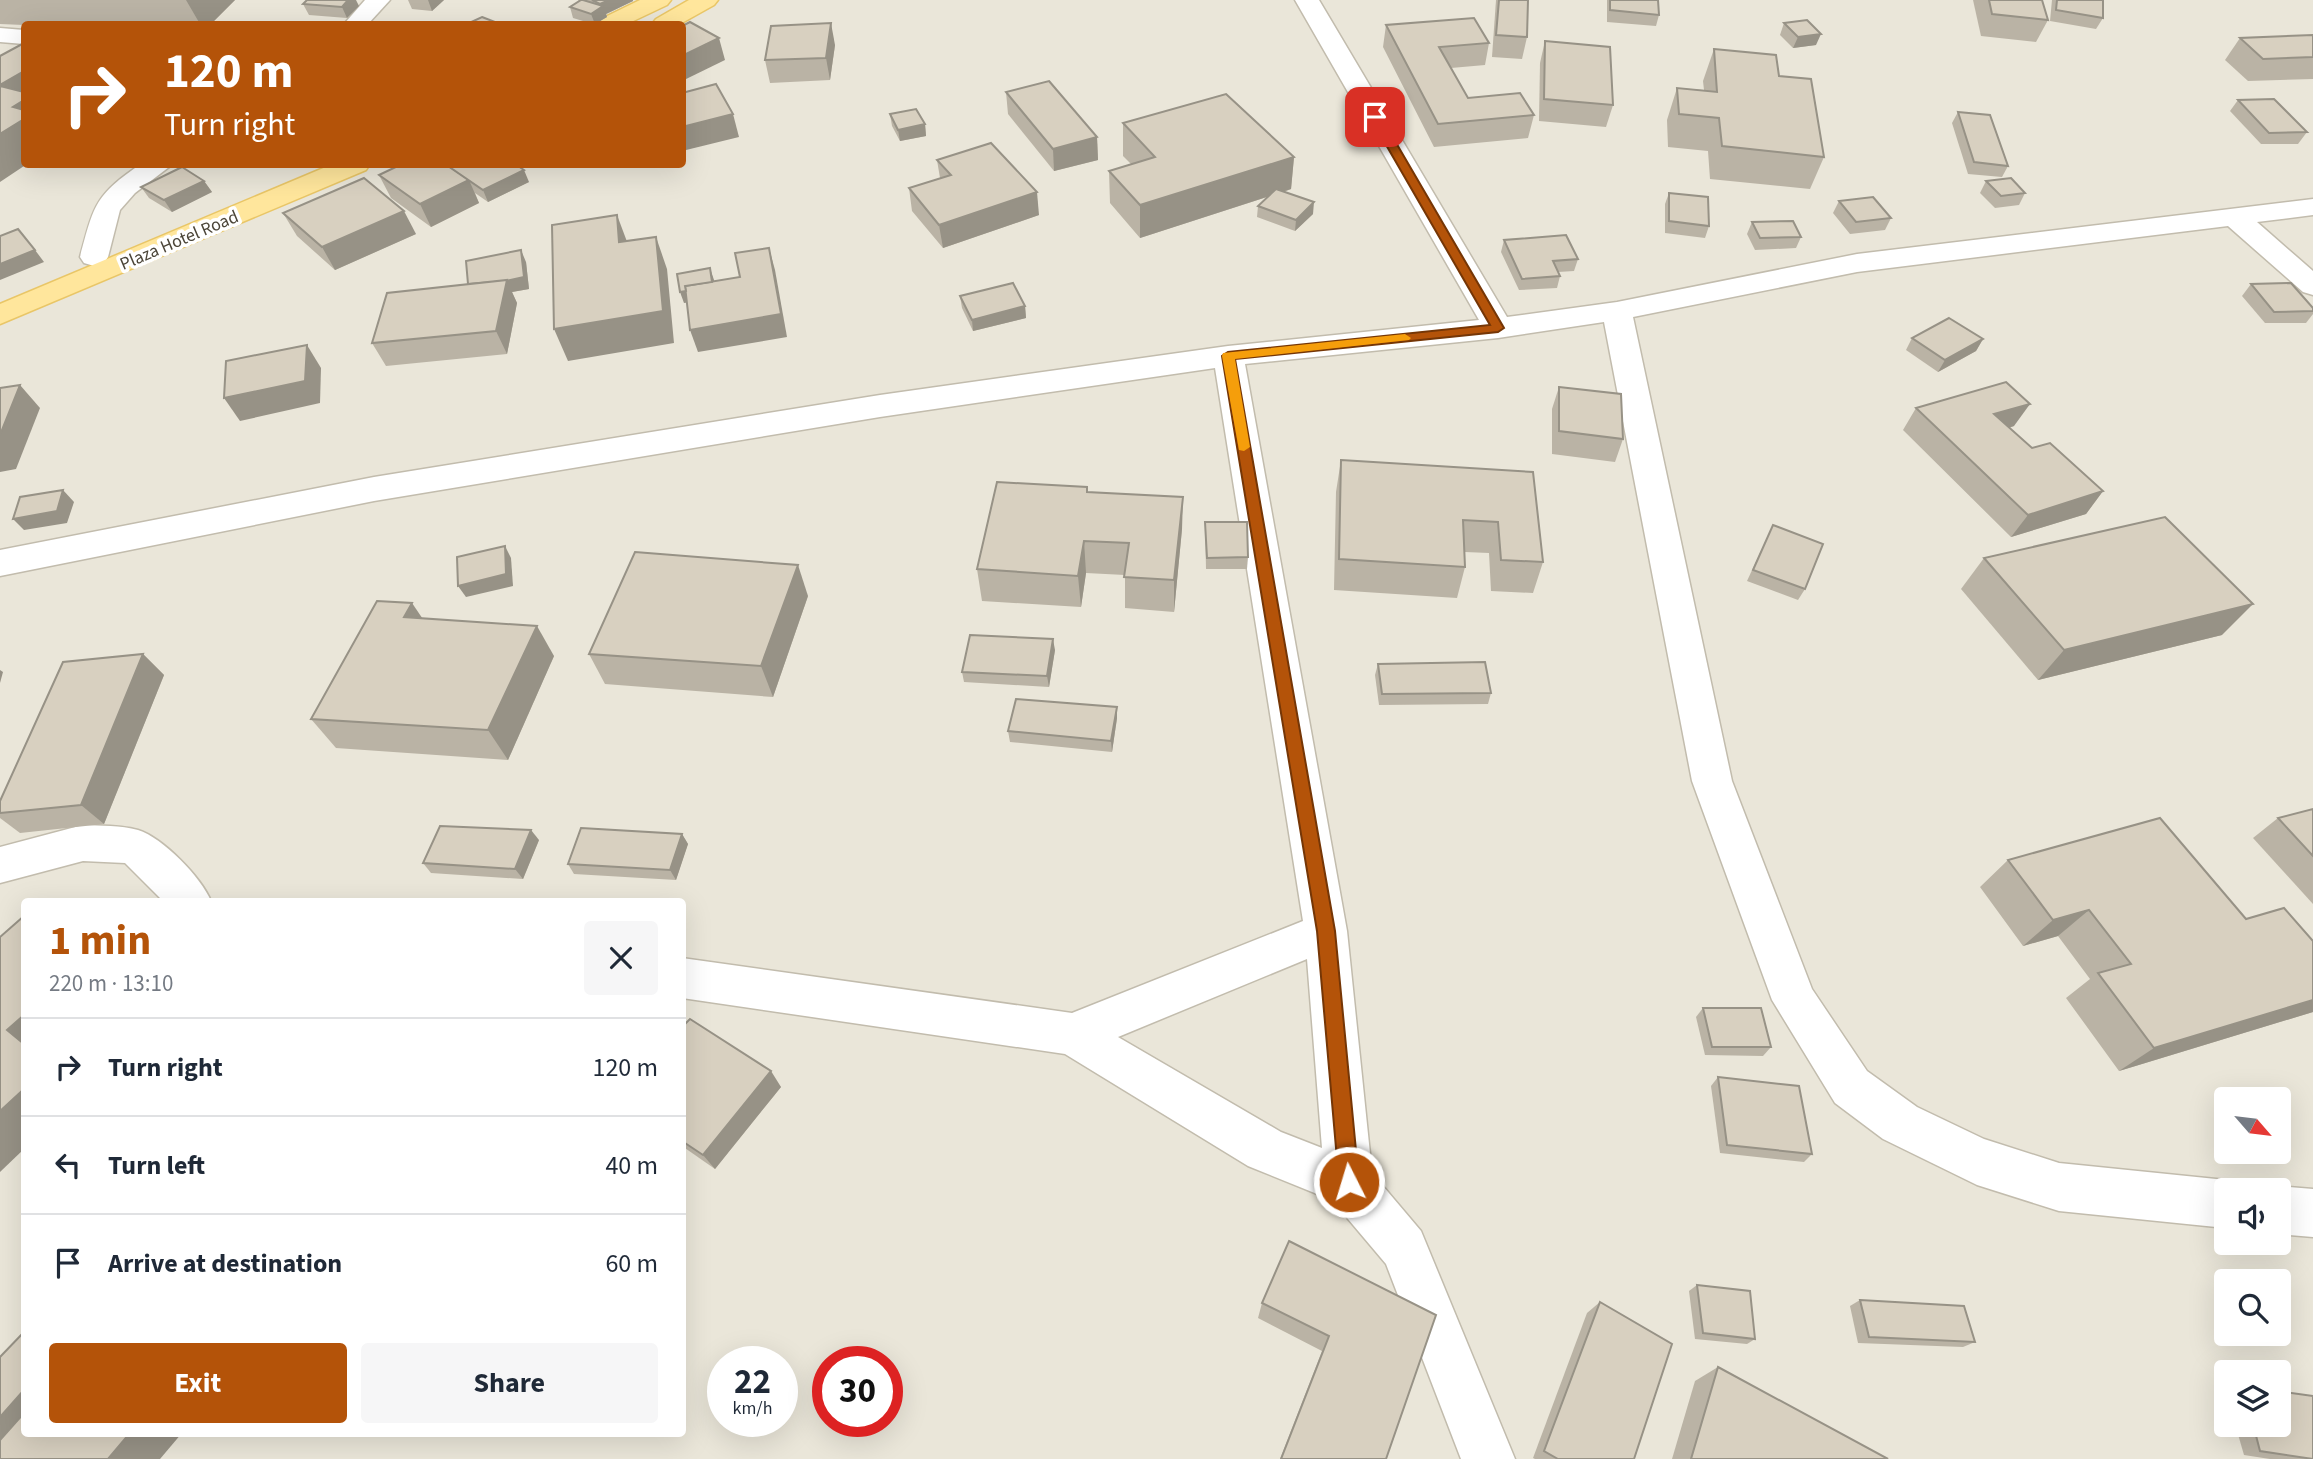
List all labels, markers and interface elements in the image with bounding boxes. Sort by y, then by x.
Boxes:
text: 120 m [164,37,293,107]
icon: right [49,49,140,140]
pin [1345,87,1405,147]
icon: arrive [1356,98,1394,136]
text: Turn right [164,102,295,148]
street label: Plaza Hotel Road [116,204,242,277]
text: 1 min [49,911,151,971]
button: close [584,921,658,995]
text: 220 m · 13:10 [49,967,173,1000]
icon: right [49,1048,87,1086]
text: Turn right [108,1049,223,1086]
text: 120 m [592,1049,658,1086]
north arrow [2214,1087,2291,1164]
map controls [2214,1087,2291,1437]
position arrow [1312,1145,1386,1219]
icon: left [49,1146,87,1184]
text: Turn left [108,1147,205,1184]
text: 40 m [605,1147,658,1184]
button: sound [2214,1178,2291,1255]
icon: arrive [49,1244,87,1282]
text: Arrive at destination [108,1245,342,1282]
text: 60 m [605,1245,658,1282]
button: search [2214,1269,2291,1346]
button: Exit [49,1343,347,1423]
button: Share [361,1343,658,1423]
speed limit sign: 30 [812,1346,903,1437]
text: 22 [734,1357,771,1407]
button: layers [2214,1360,2291,1437]
text: km/h [733,1396,772,1421]

